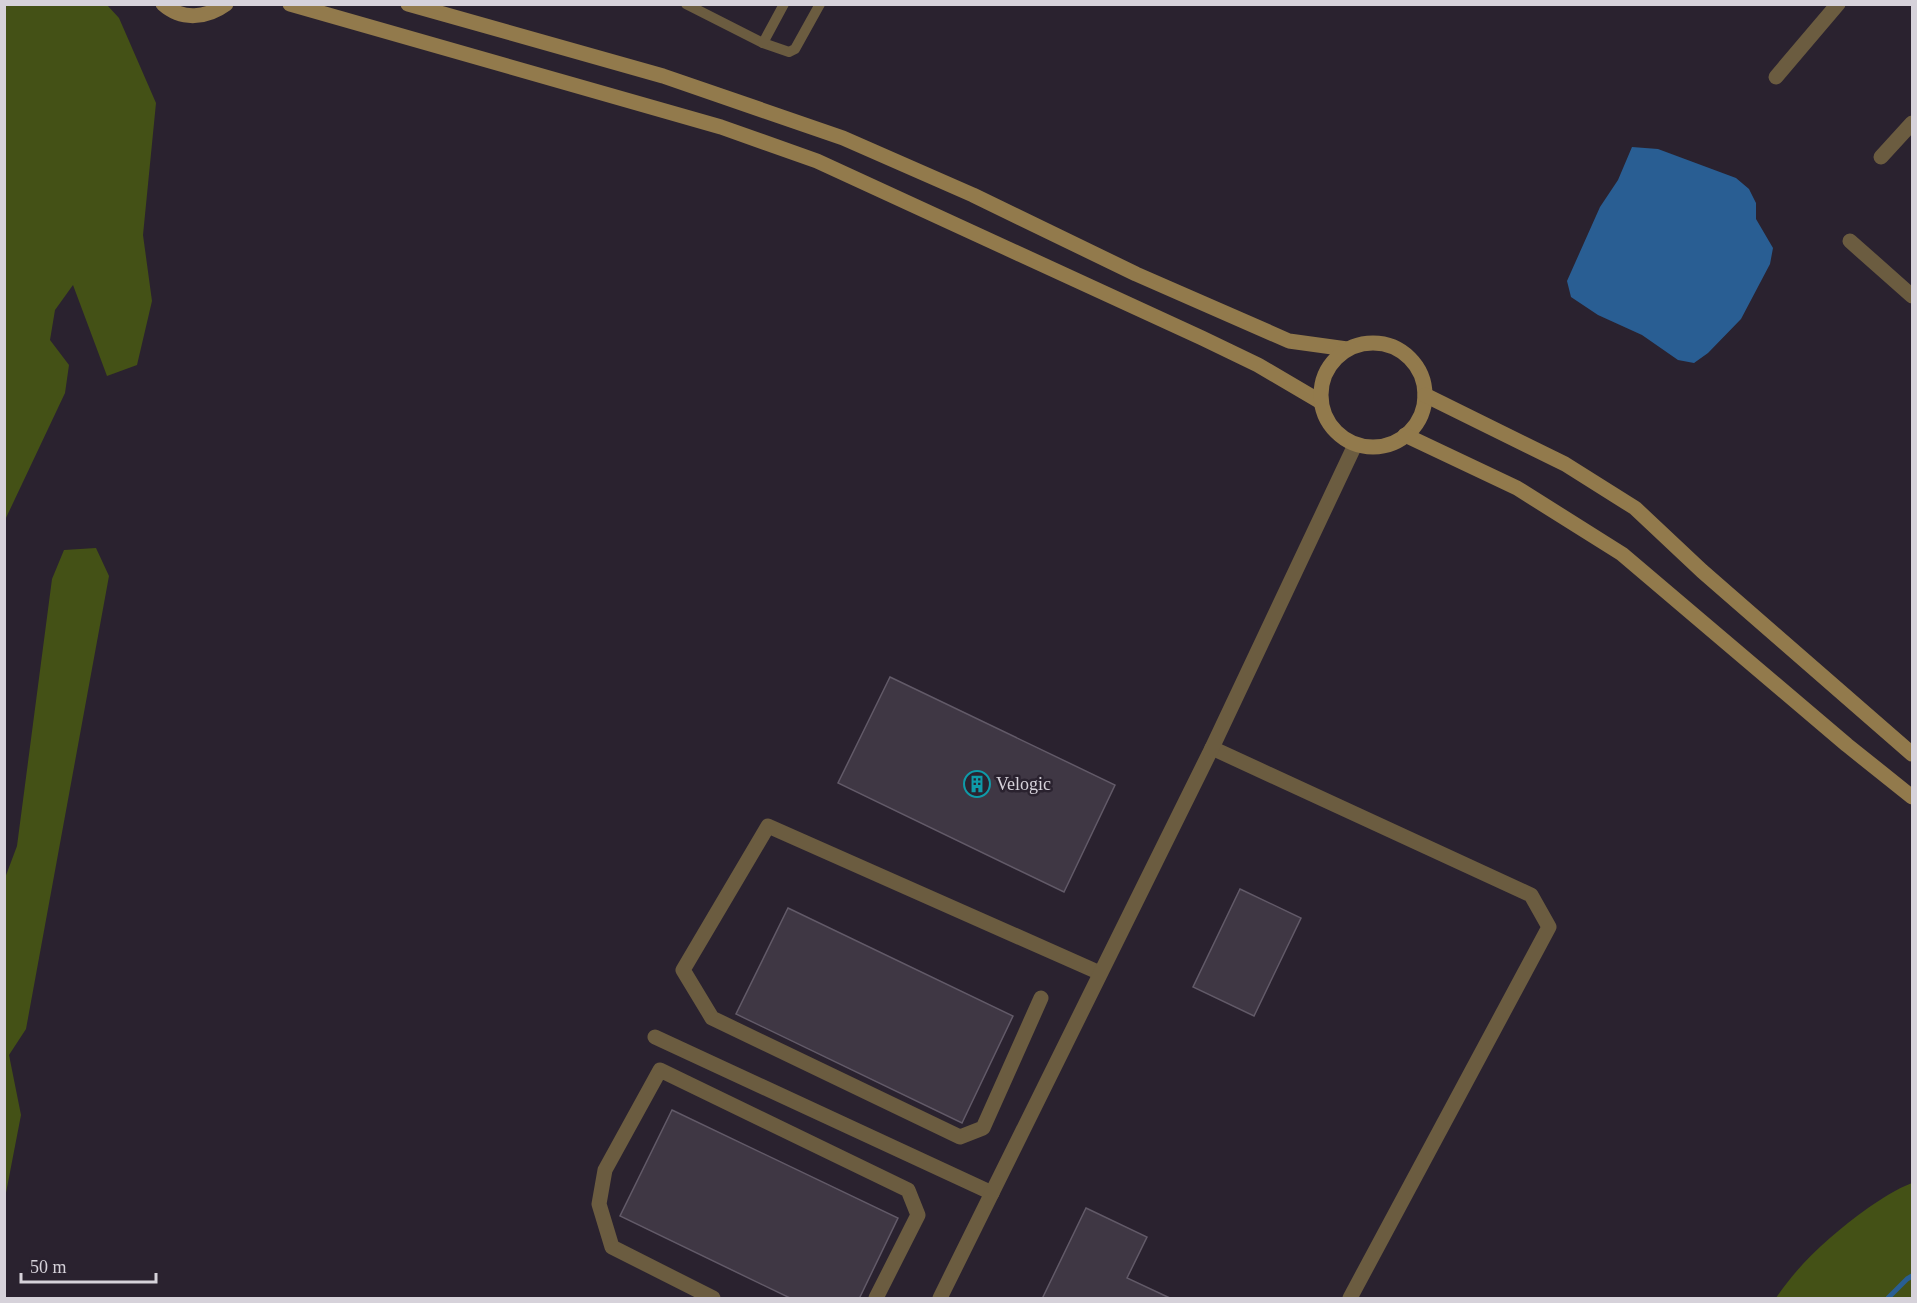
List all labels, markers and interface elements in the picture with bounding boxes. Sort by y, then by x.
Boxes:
building icon: Velogic [962,769,992,799]
place label: Velogic [996,774,1051,794]
scale bar [21,1246,156,1284]
text: 50 m [30,1257,67,1277]

